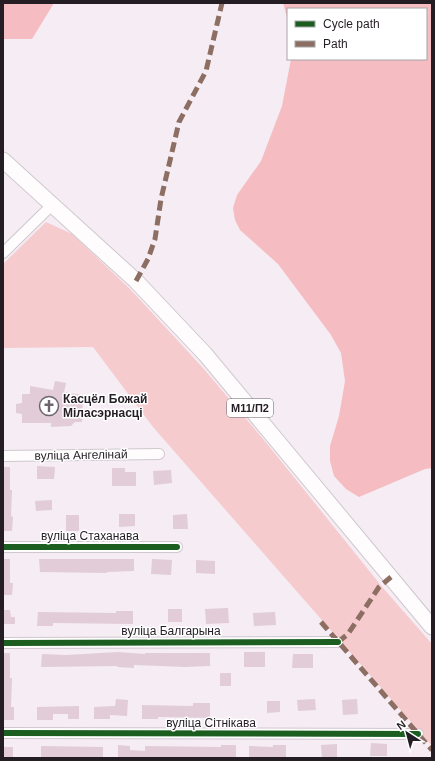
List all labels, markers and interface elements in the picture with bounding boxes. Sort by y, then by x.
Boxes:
legend [287,8,427,60]
text: Cycle path [323,17,380,31]
text: Path [323,37,348,51]
place label: Касцёл Божай Міласэрнасці [63,392,147,420]
church icon: Касцёл Божай Міласэрнасці [38,395,60,417]
road number: М11/П2 [227,399,273,417]
street label: вуліца Ангелінай [34,447,128,463]
street label: вуліца Стаханава [41,529,139,543]
street label: вуліца Балгарына [121,624,221,638]
north arrow [387,713,427,753]
street label: вуліца Сітнікава [166,716,256,730]
text: N [394,718,408,732]

